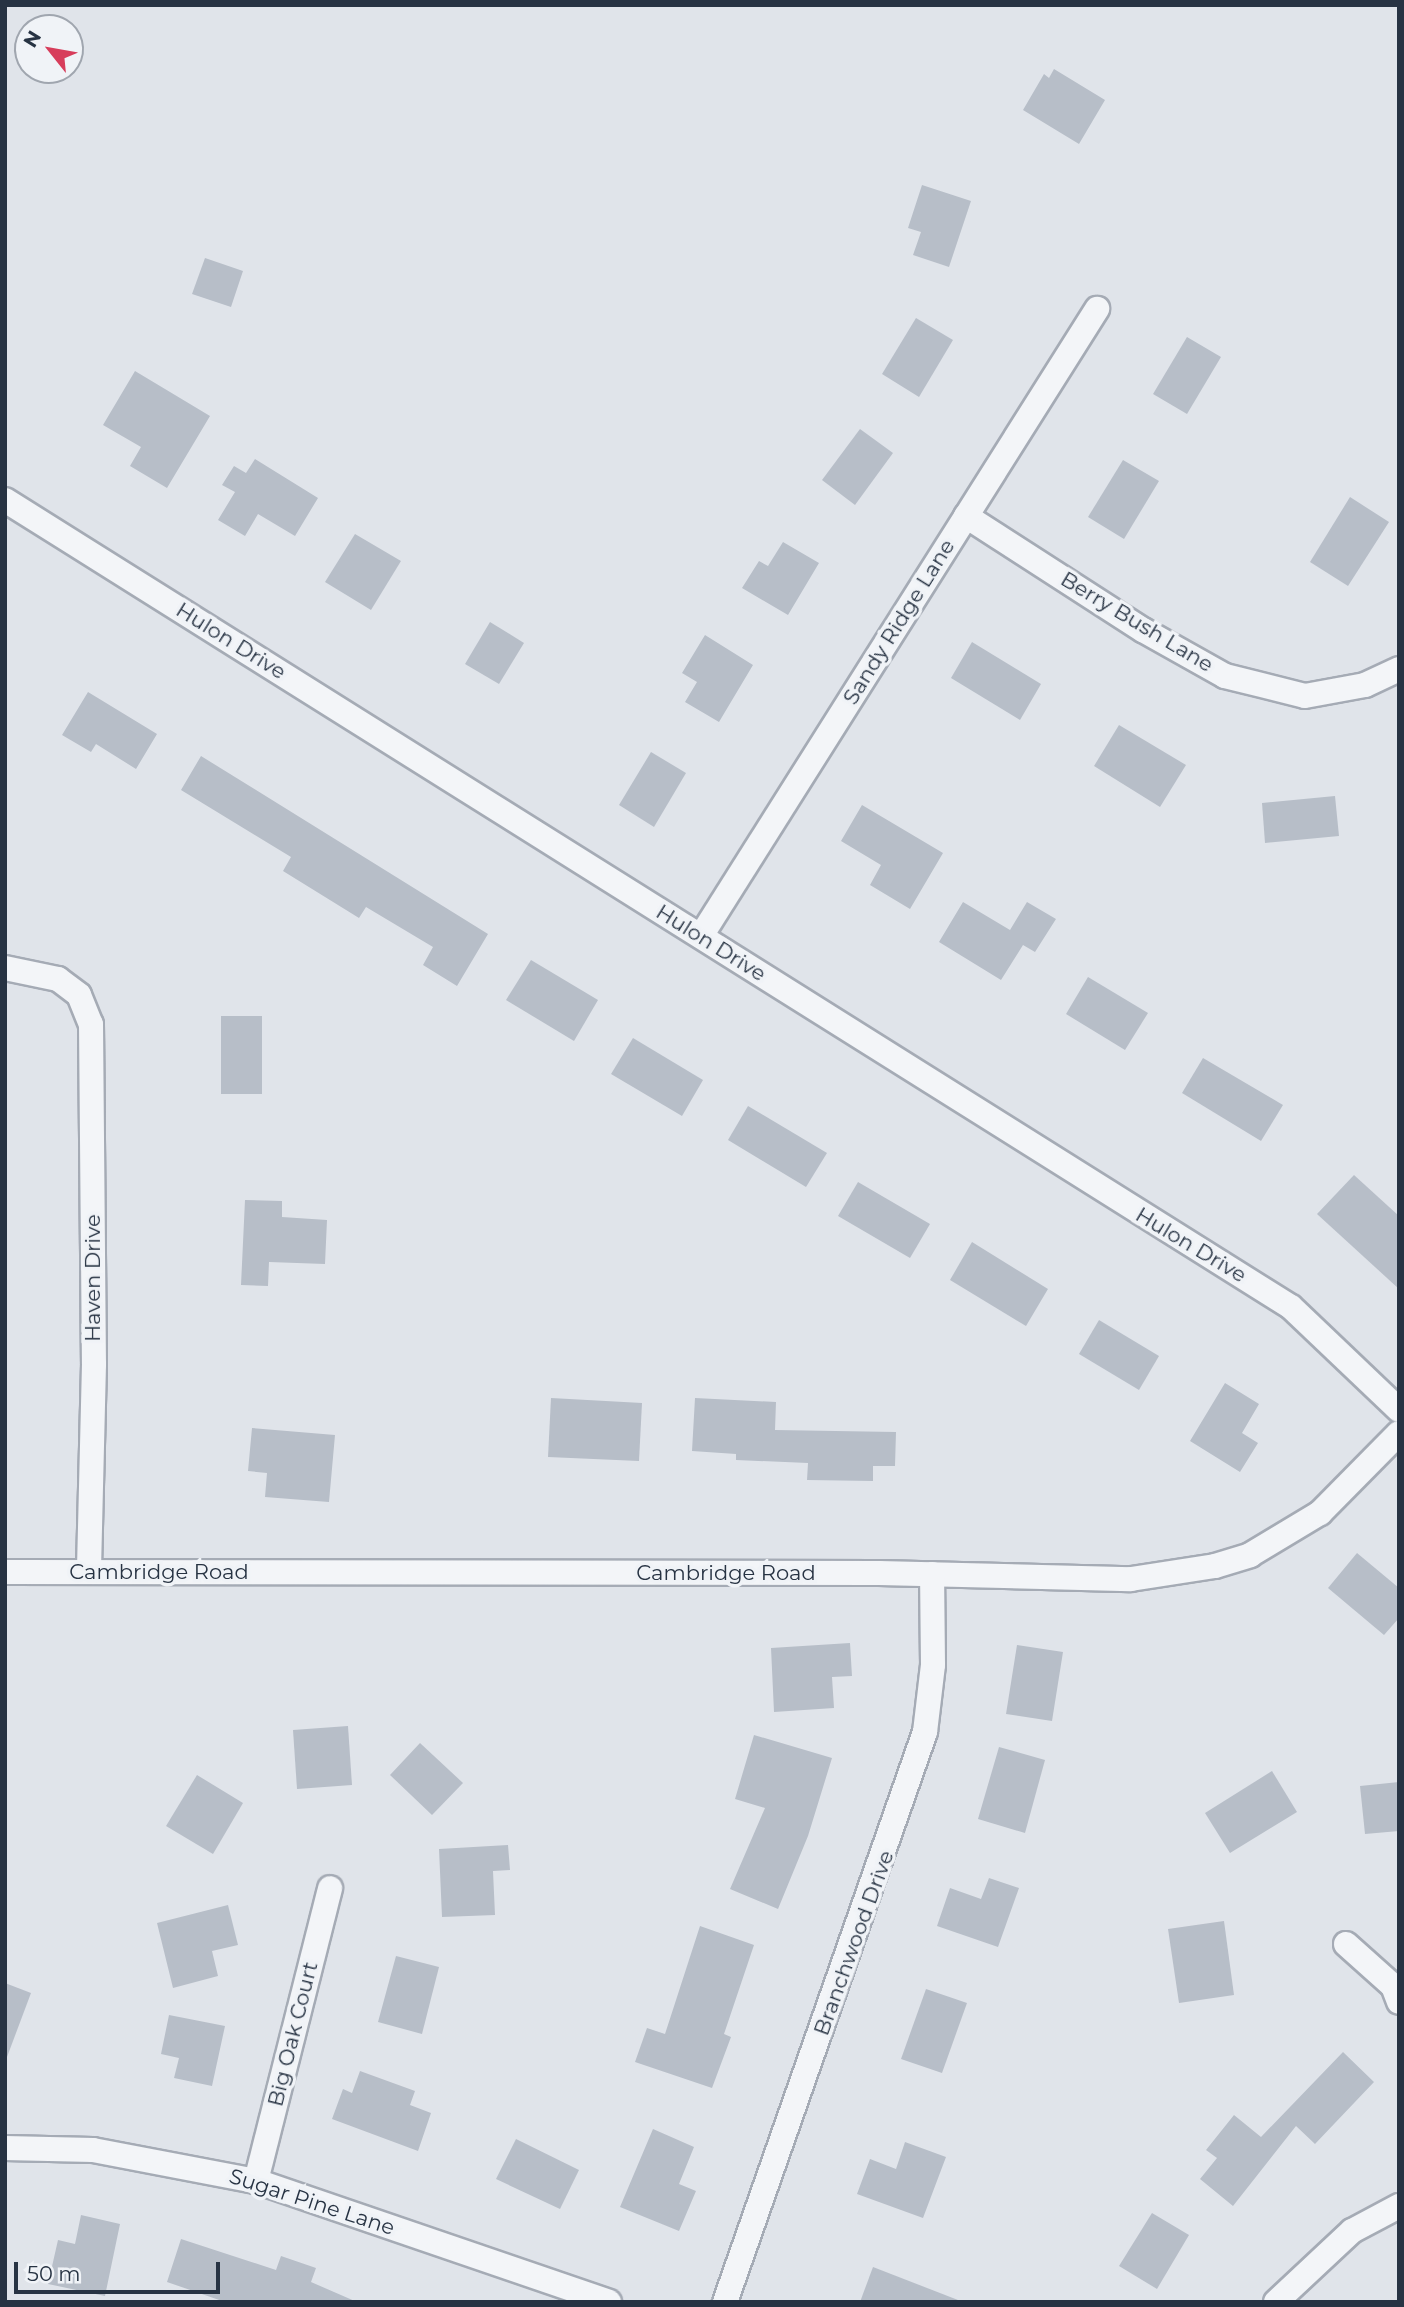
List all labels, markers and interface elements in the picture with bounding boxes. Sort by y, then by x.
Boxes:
north arrow [14,14,84,84]
text: N [18,26,46,51]
street label: Sandy Ridge Lane [838,535,960,709]
street label: Berry Bush Lane [1056,567,1218,677]
street label: Hulon Drive [171,597,291,685]
street label: Hulon Drive [651,899,771,987]
street label: Hulon Drive [1131,1202,1251,1288]
street label: Haven Drive [80,1214,106,1342]
street label: Cambridge Road [69,1559,249,1585]
street label: Cambridge Road [636,1560,816,1586]
street label: Branchwood Drive [809,1847,899,2039]
street label: Big Oak Court [263,1959,323,2109]
street label: Sugar Pine Lane [226,2163,398,2241]
scale bar [18,2248,224,2292]
text: 50 m [27,2261,81,2286]

